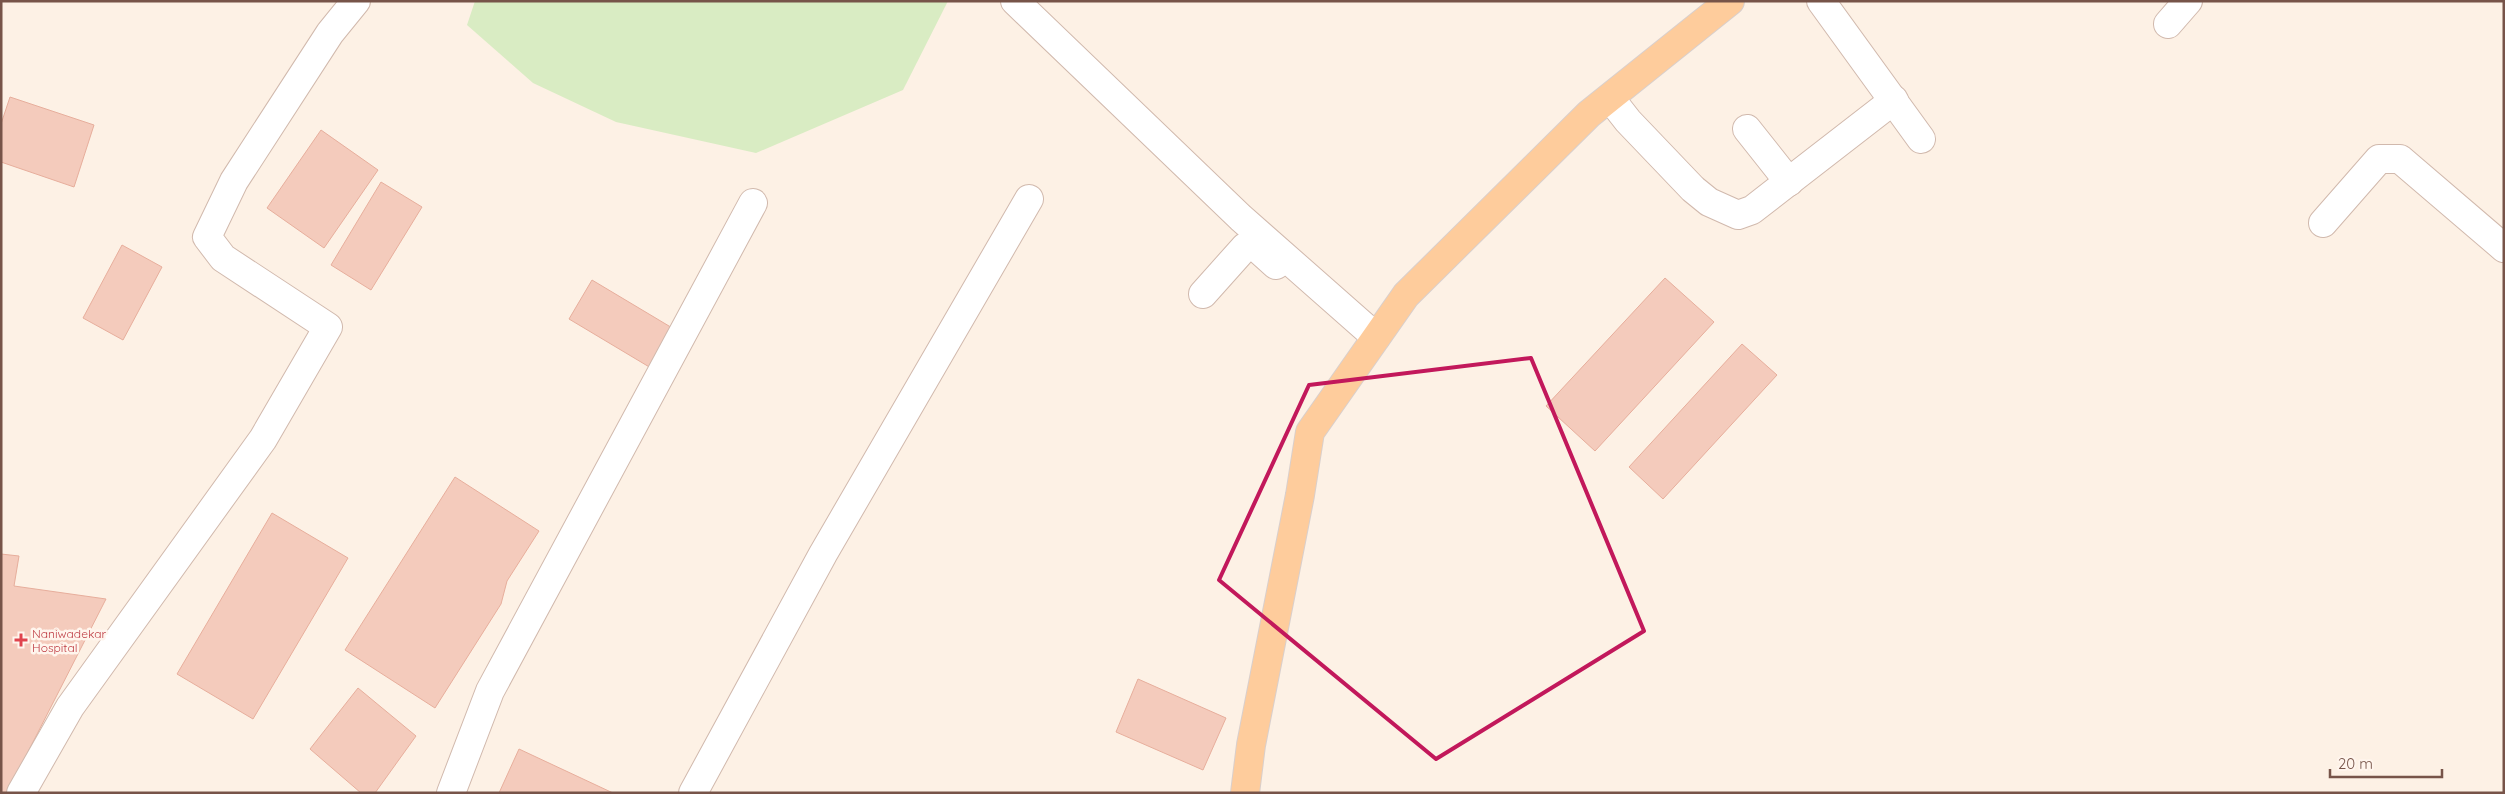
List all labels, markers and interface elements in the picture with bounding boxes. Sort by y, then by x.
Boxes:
place label: Naniwadekar Hospital [32,626,107,655]
marker: Naniwadekar Hospital [14,633,28,647]
scale bar [2330,746,2442,778]
text: 20 m [2338,754,2373,773]

